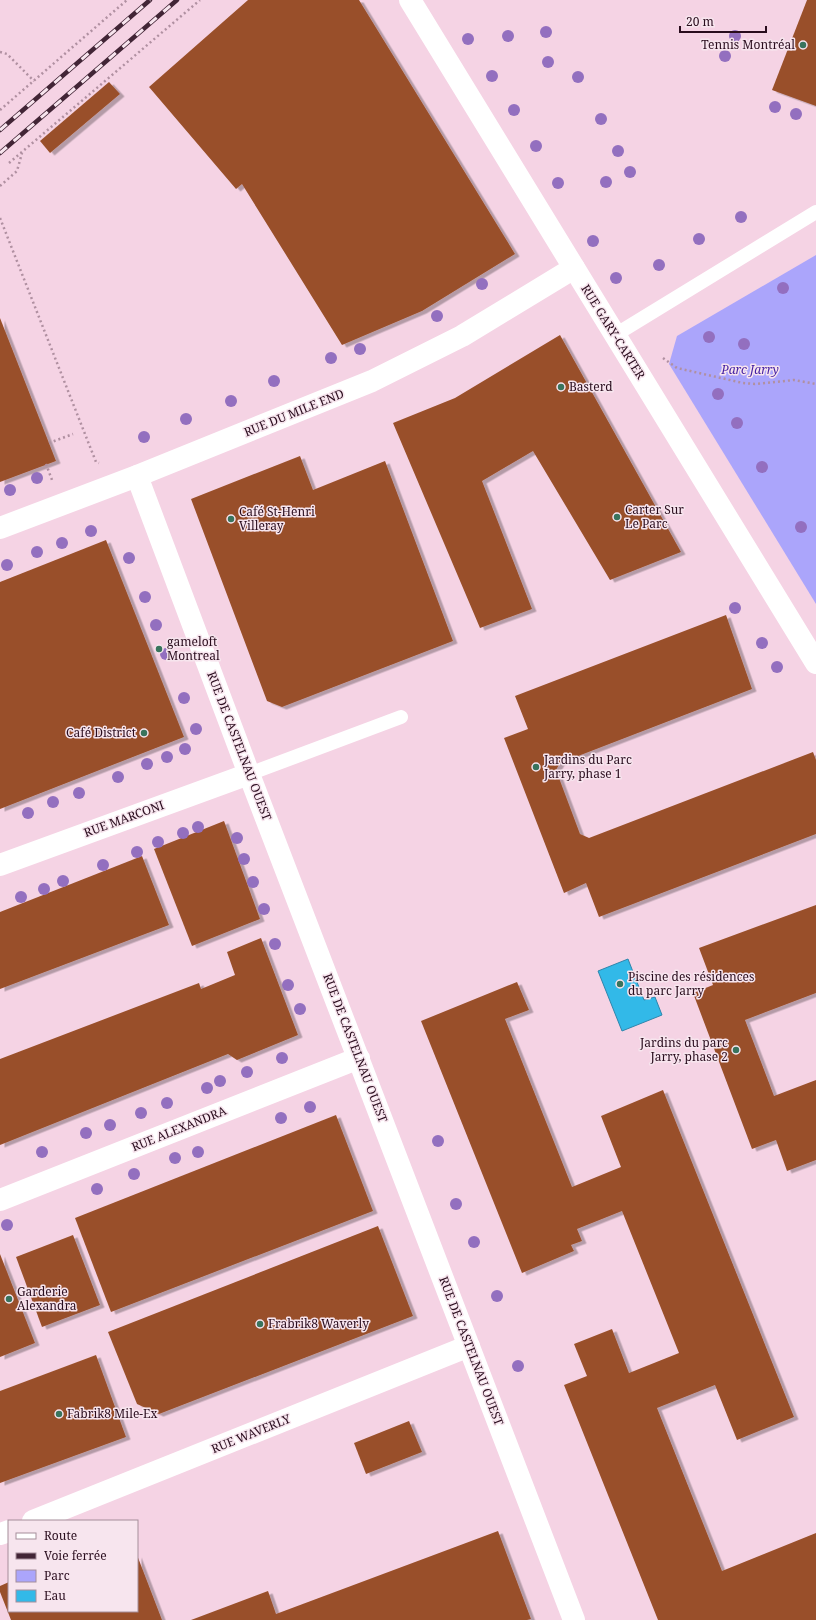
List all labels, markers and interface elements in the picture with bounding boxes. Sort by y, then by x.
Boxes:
scale bar [680,8,766,34]
text: 20 m [686,13,714,30]
place label: Tennis Montréal [701,36,795,53]
marker: Tennis Montréal [798,40,808,50]
street label: RUE GARY-CARTER [577,281,650,383]
park label: Parc Jarry [720,361,779,378]
place label: Basterd [569,378,613,395]
marker: Basterd [556,382,566,392]
street label: RUE DU MILE END [241,385,347,440]
place label: Carter Sur Le Parc [625,501,684,532]
place label: Café St-Henri Villeray [239,503,315,534]
marker: Carter Sur Le Parc [612,512,622,522]
marker: Café St-Henri Villeray [226,514,236,524]
place label: gameloft Montreal [167,633,220,664]
marker: gameloft Montreal [154,644,164,654]
street label: RUE DE CASTELNAU OUEST [203,669,276,823]
place label: Café District [66,724,136,741]
marker: Café District [139,728,149,738]
place label: Jardins du Parc Jarry, phase 1 [543,751,632,782]
marker: Jardins du Parc Jarry, phase 1 [531,762,541,772]
street label: RUE MARCONI [81,796,166,841]
place label: Piscine des résidences du parc Jarry [628,968,754,999]
street label: RUE DE CASTELNAU OUEST [319,971,392,1125]
marker: Piscine des résidences du parc Jarry [615,979,625,989]
place label: Jardins du parc Jarry, phase 2 [639,1034,728,1065]
marker: Jardins du parc Jarry, phase 2 [731,1045,741,1055]
street label: RUE ALEXANDRA [129,1102,229,1155]
street label: RUE DE CASTELNAU OUEST [435,1274,508,1428]
place label: Garderie Alexandra [17,1283,77,1314]
marker: Garderie Alexandra [4,1294,14,1304]
place label: Frabrik8 Waverly [268,1315,369,1332]
marker: Frabrik8 Waverly [255,1319,265,1329]
place label: Fabrik8 Mile-Ex [67,1405,157,1422]
marker: Fabrik8 Mile-Ex [54,1409,64,1419]
street label: RUE WAVERLY [209,1410,293,1457]
legend [8,1520,138,1612]
text: Route [44,1527,77,1544]
text: Voie ferrée [44,1547,107,1564]
text: Parc [44,1567,70,1584]
text: Eau [44,1587,66,1604]

